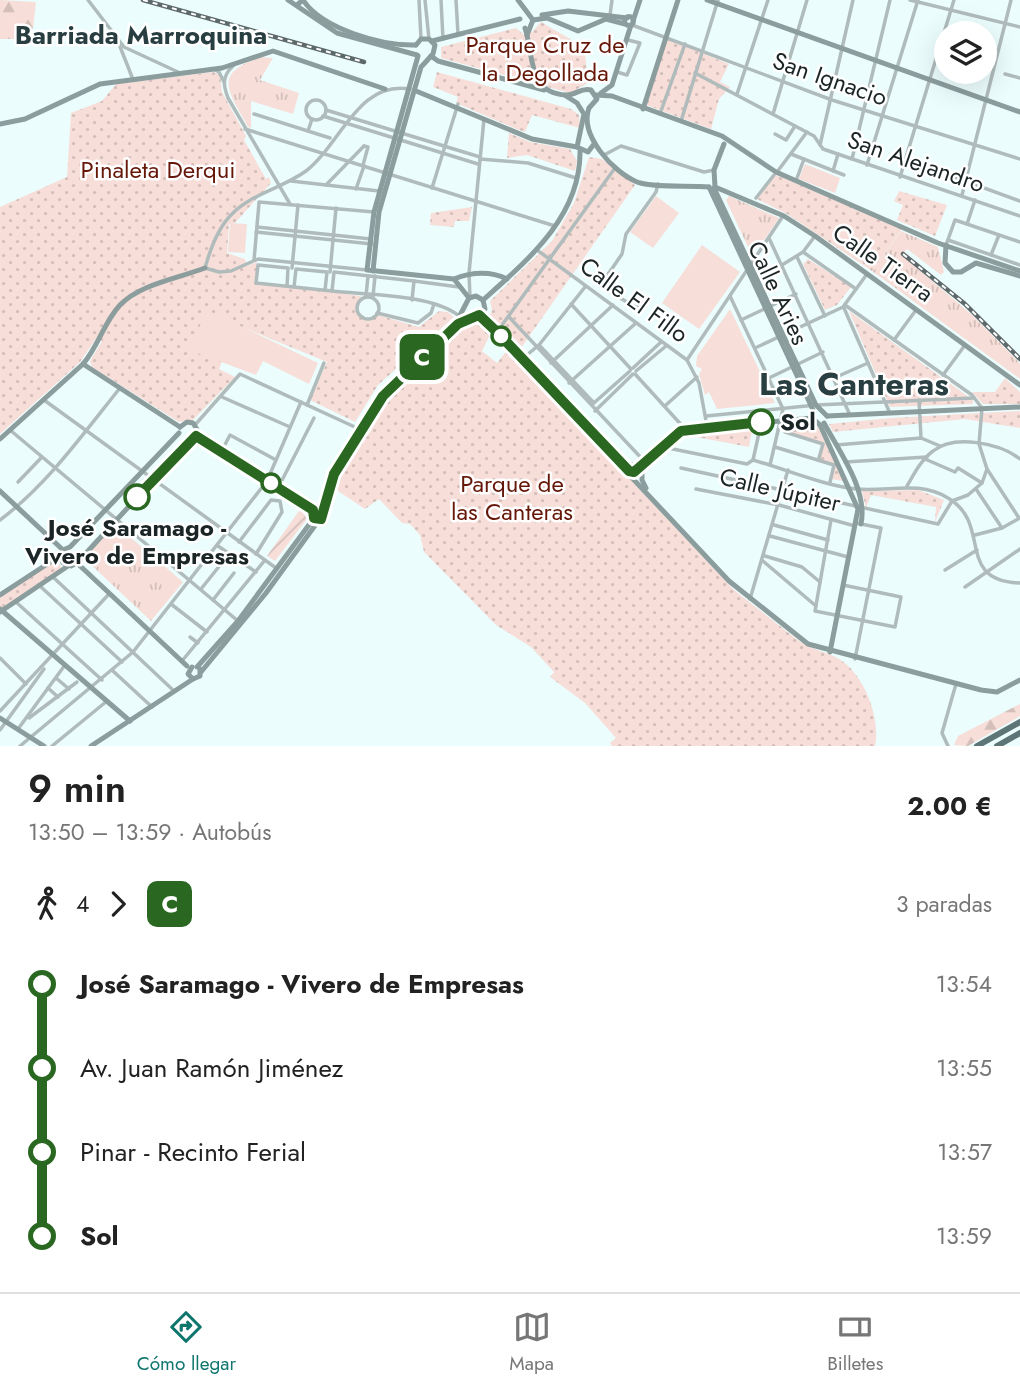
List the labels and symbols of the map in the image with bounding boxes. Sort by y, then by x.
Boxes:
district label: Barriada Marroquina [15,16,267,54]
park label: Parque Cruz de la Degollada [465,27,625,90]
street label: San Ignacio [768,43,892,114]
street label: San Alejandro [843,122,989,201]
park label: Pinaleta Derqui [81,152,236,187]
street label: Calle Tierra [826,215,941,310]
street label: Calle Aries [739,235,818,350]
street label: Calle El Fillo [573,248,696,351]
unlabelled marker [491,326,511,346]
line badge: C [399,334,445,380]
district label: Las Canteras [759,361,949,407]
place label: Sol [780,404,816,439]
marker: Sol [748,409,774,435]
street label: Calle Júpiter [716,459,845,521]
park label: Parque de las Canteras [451,466,573,529]
unlabelled marker [261,473,281,493]
marker: José Saramago - Vivero de Empresas [124,484,150,510]
place label: José Saramago - Vivero de Empresas [24,510,249,573]

